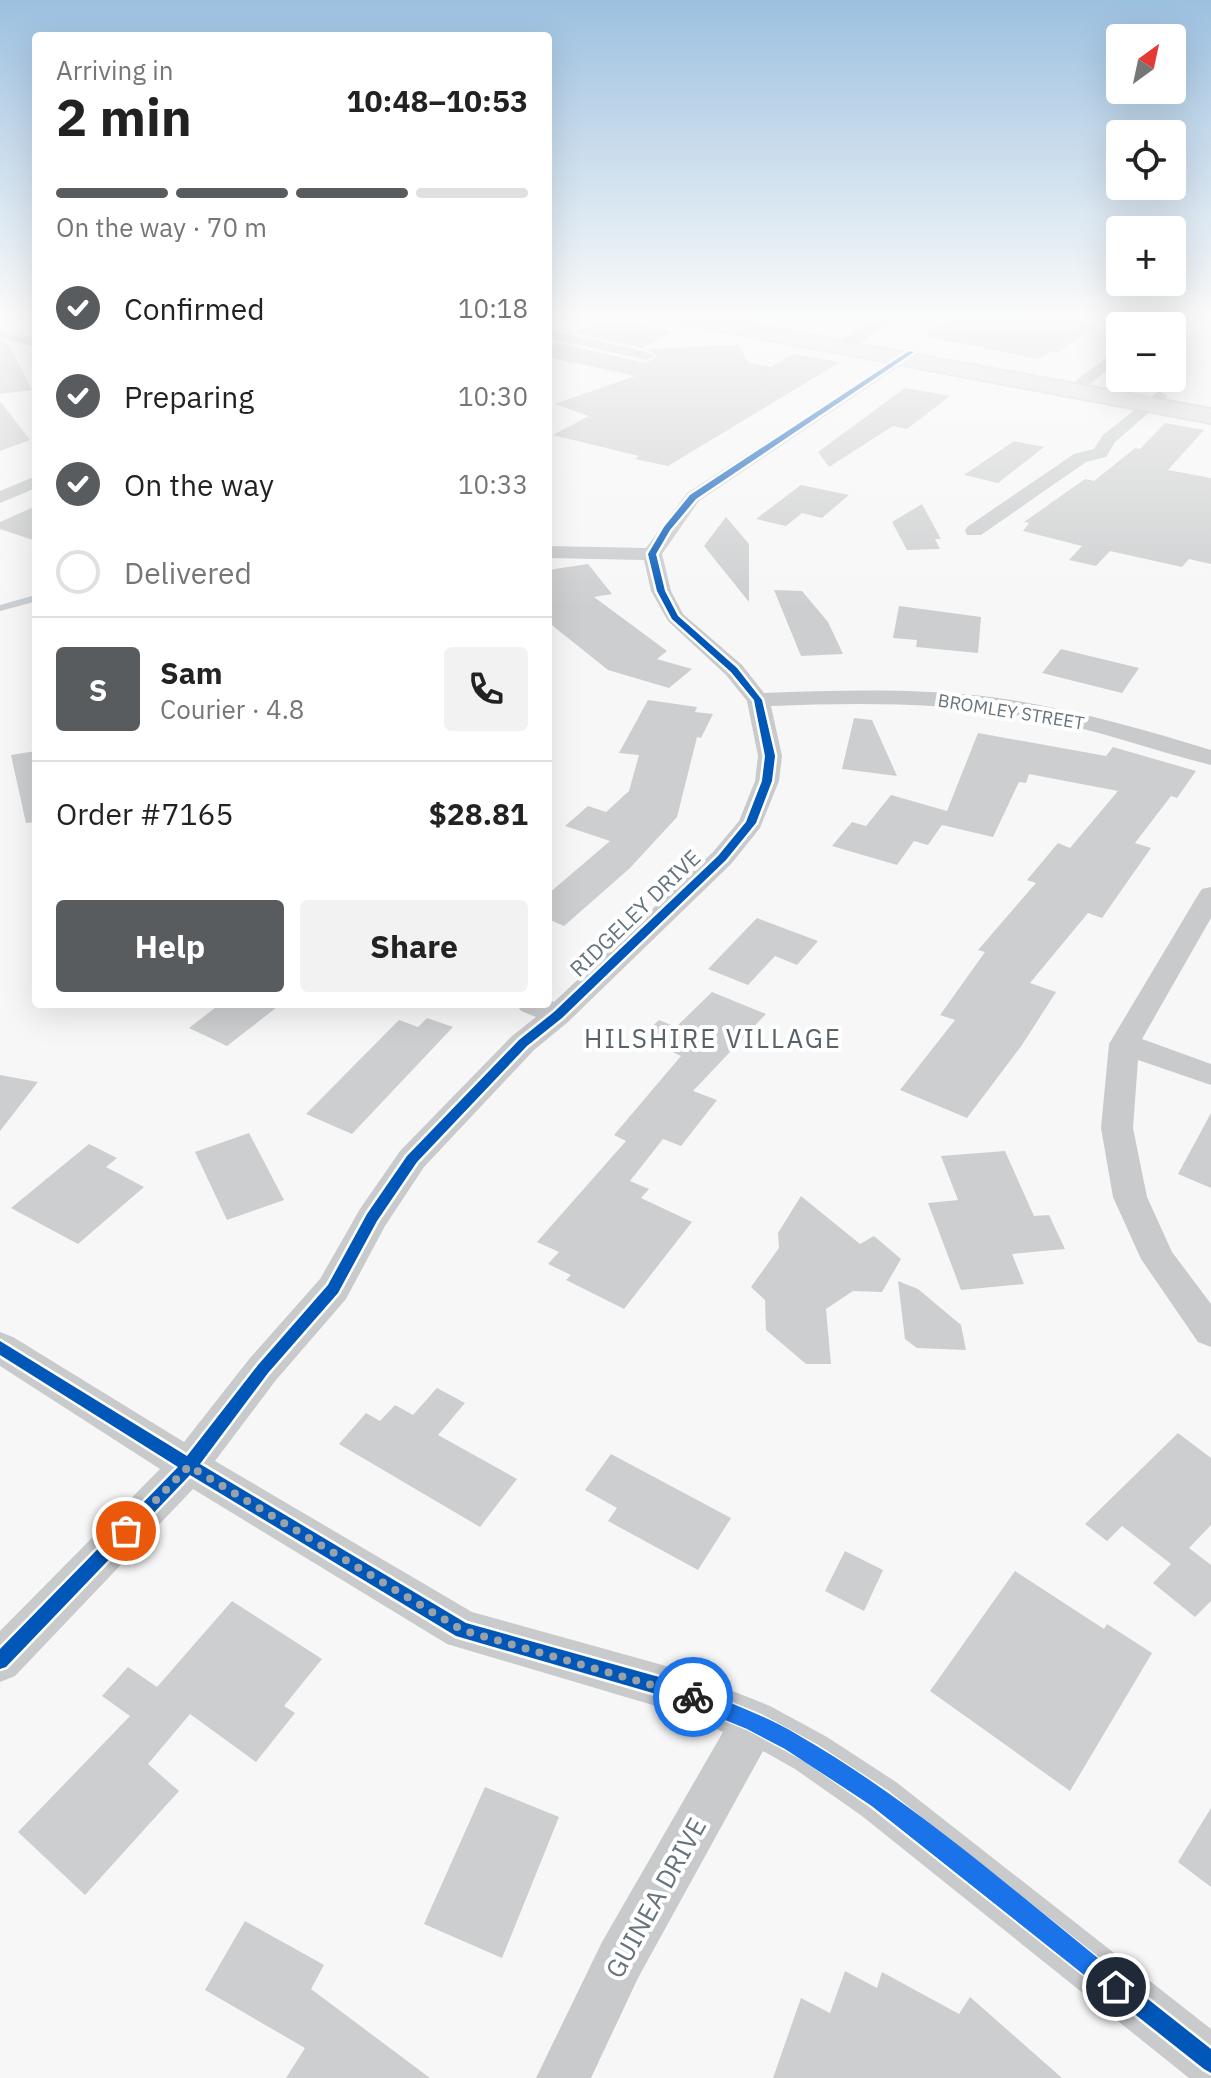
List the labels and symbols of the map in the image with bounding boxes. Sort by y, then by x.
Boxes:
north arrow [1106,24,1186,104]
street label: BROMLEY STREET [936,689,1086,734]
street label: RIDGELEY DRIVE [563,843,706,983]
district label: HILSHIRE VILLAGE [584,1021,842,1055]
pin [92,1497,160,1565]
courier [653,1657,733,1737]
street label: GUINEA DRIVE [597,1811,713,1984]
pin [1082,1953,1150,2021]

